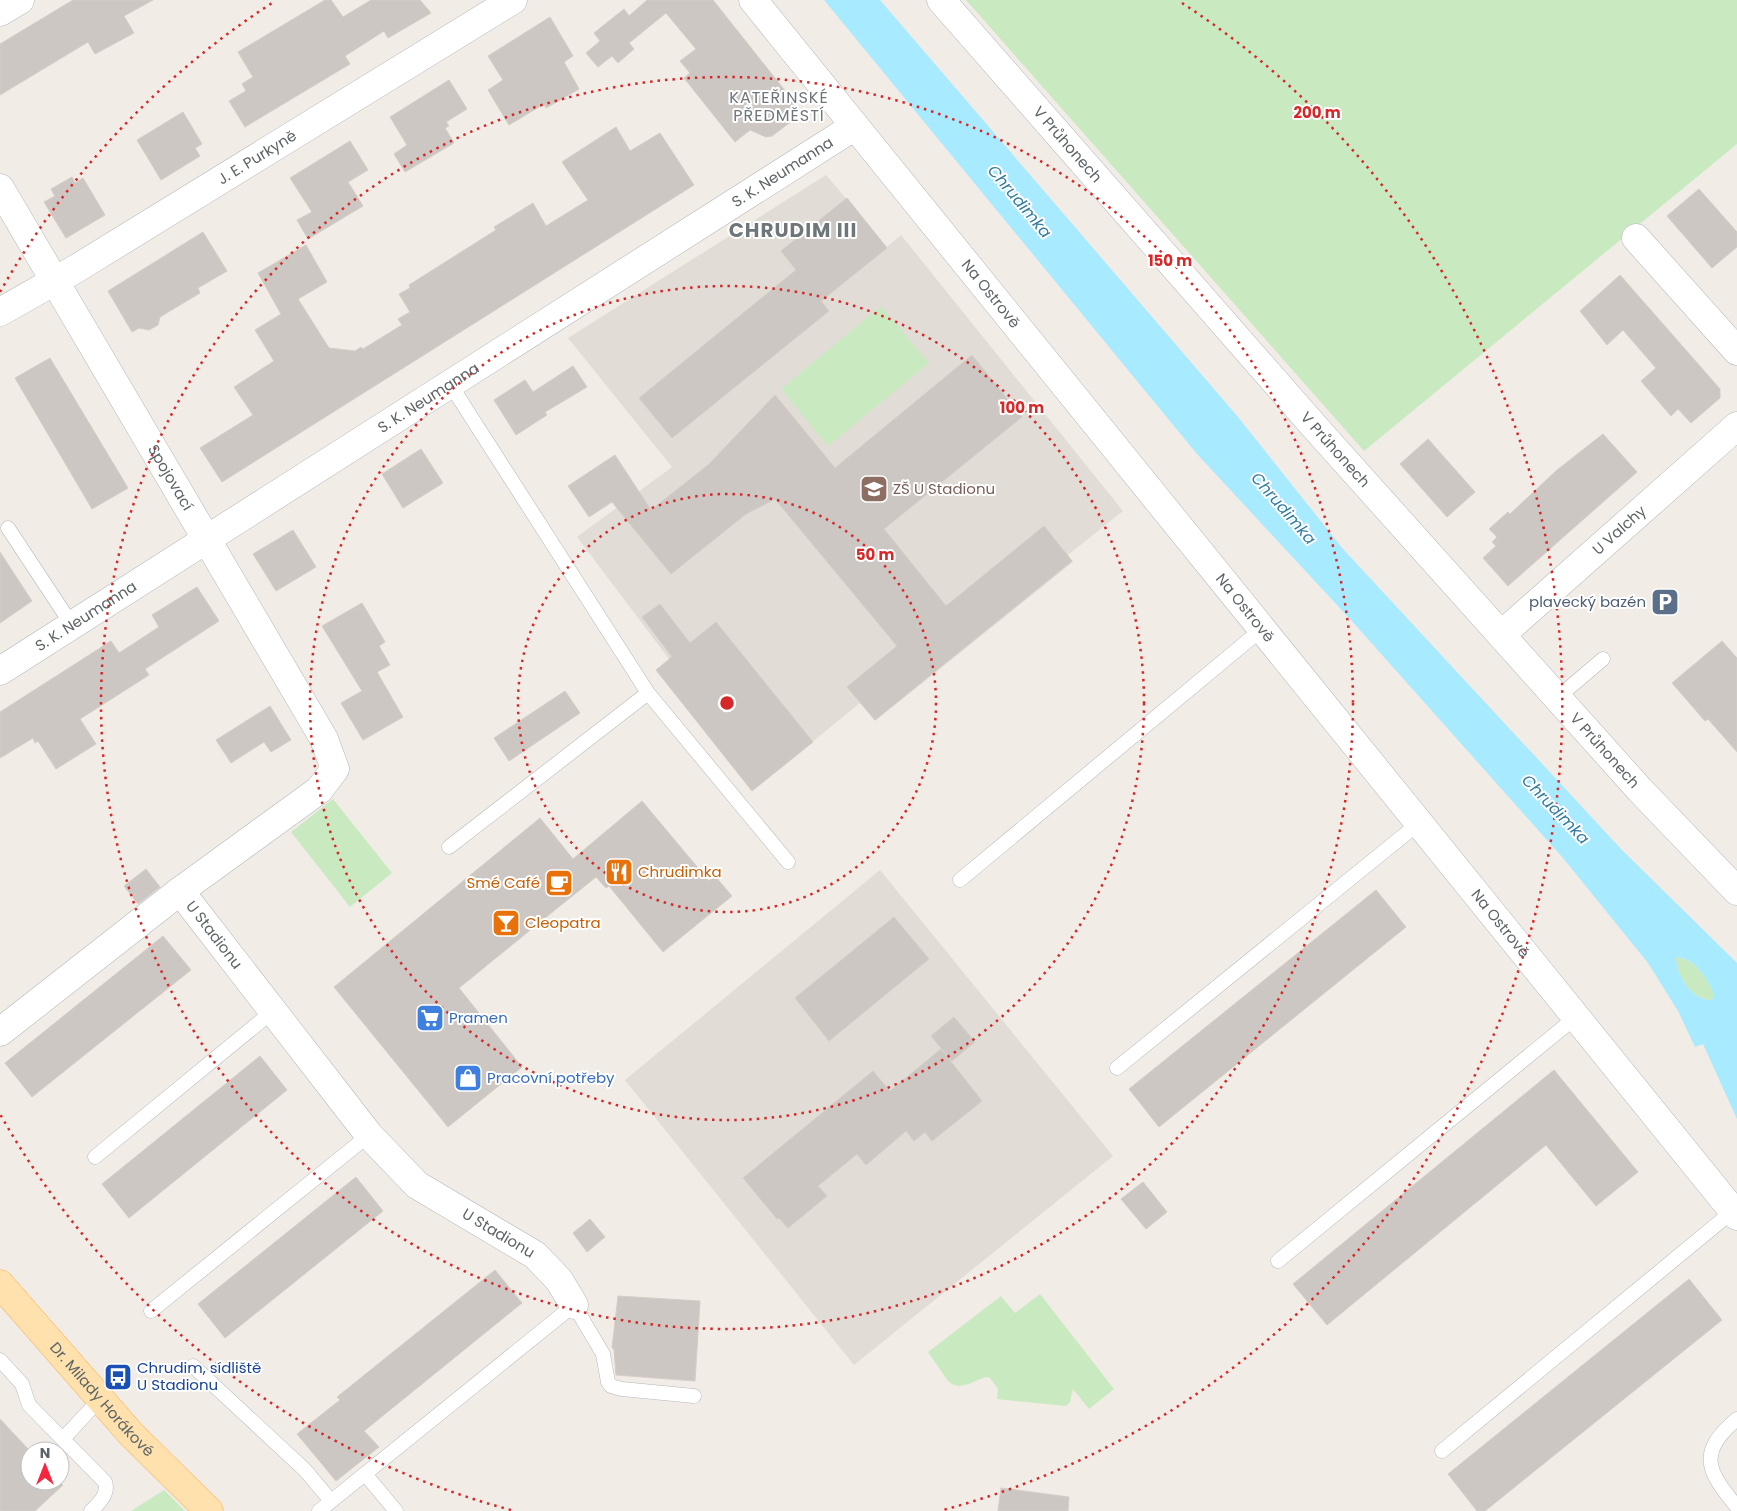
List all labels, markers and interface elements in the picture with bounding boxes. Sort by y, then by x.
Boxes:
district label: KATEŘINSKÉ PŘEDMĚSTÍ [729,86,829,127]
street label: V Průhonech [1029,102,1107,187]
text: 200 m [1293,102,1341,123]
street label: J. E. Purkyně [213,125,300,189]
street label: S. K. Neumanna [727,132,837,212]
water label: Chrudimka [982,160,1057,243]
district label: CHRUDIM III [729,216,857,244]
text: 150 m [1148,250,1192,271]
street label: Na Ostrově [957,255,1025,332]
street label: S. K. Neumanna [373,357,483,438]
text: 100 m [1000,397,1044,418]
street label: V Průhonech [1296,407,1375,492]
street label: Spojovací [143,440,199,515]
water label: Chrudimka [1246,467,1322,550]
school or university icon: ZŠ U Stadionu [859,474,889,504]
place label: ZŠ U Stadionu [893,478,995,499]
street label: U Valchy [1588,500,1651,559]
text: 50 m [856,544,894,565]
street label: Na Ostrově [1211,569,1280,646]
street label: S. K. Neumanna [31,576,141,656]
parking icon: plavecký bazén [1650,587,1680,617]
place label: plavecký bazén [1529,591,1646,612]
centre of rings [718,694,736,712]
street label: V Průhonech [1566,708,1645,793]
water label: Chrudimka [1516,769,1595,850]
restaurant icon: Chrudimka [604,857,634,887]
place label: Chrudimka [638,861,722,882]
cafe icon: Smé Café [544,868,574,898]
place label: Smé Café [466,872,540,893]
street label: Na Ostrově [1467,884,1535,962]
street label: U Stadionu [181,896,248,973]
bar icon: Cleopatra [491,908,521,938]
place label: Cleopatra [525,912,601,933]
supermarket icon: Pramen [415,1003,445,1033]
place label: Pramen [449,1007,508,1028]
shop icon: Pracovní potřeby [453,1063,483,1093]
place label: Pracovní potřeby [487,1067,615,1088]
street label: U Stadionu [458,1203,539,1263]
street label: Dr. Milady Horákové [45,1337,159,1461]
place label: Chrudim, sídliště U Stadionu [137,1357,261,1395]
bus stop icon: Chrudim, sídliště U Stadionu [103,1362,133,1392]
north arrow [20,1441,70,1491]
text: N [40,1443,50,1463]

